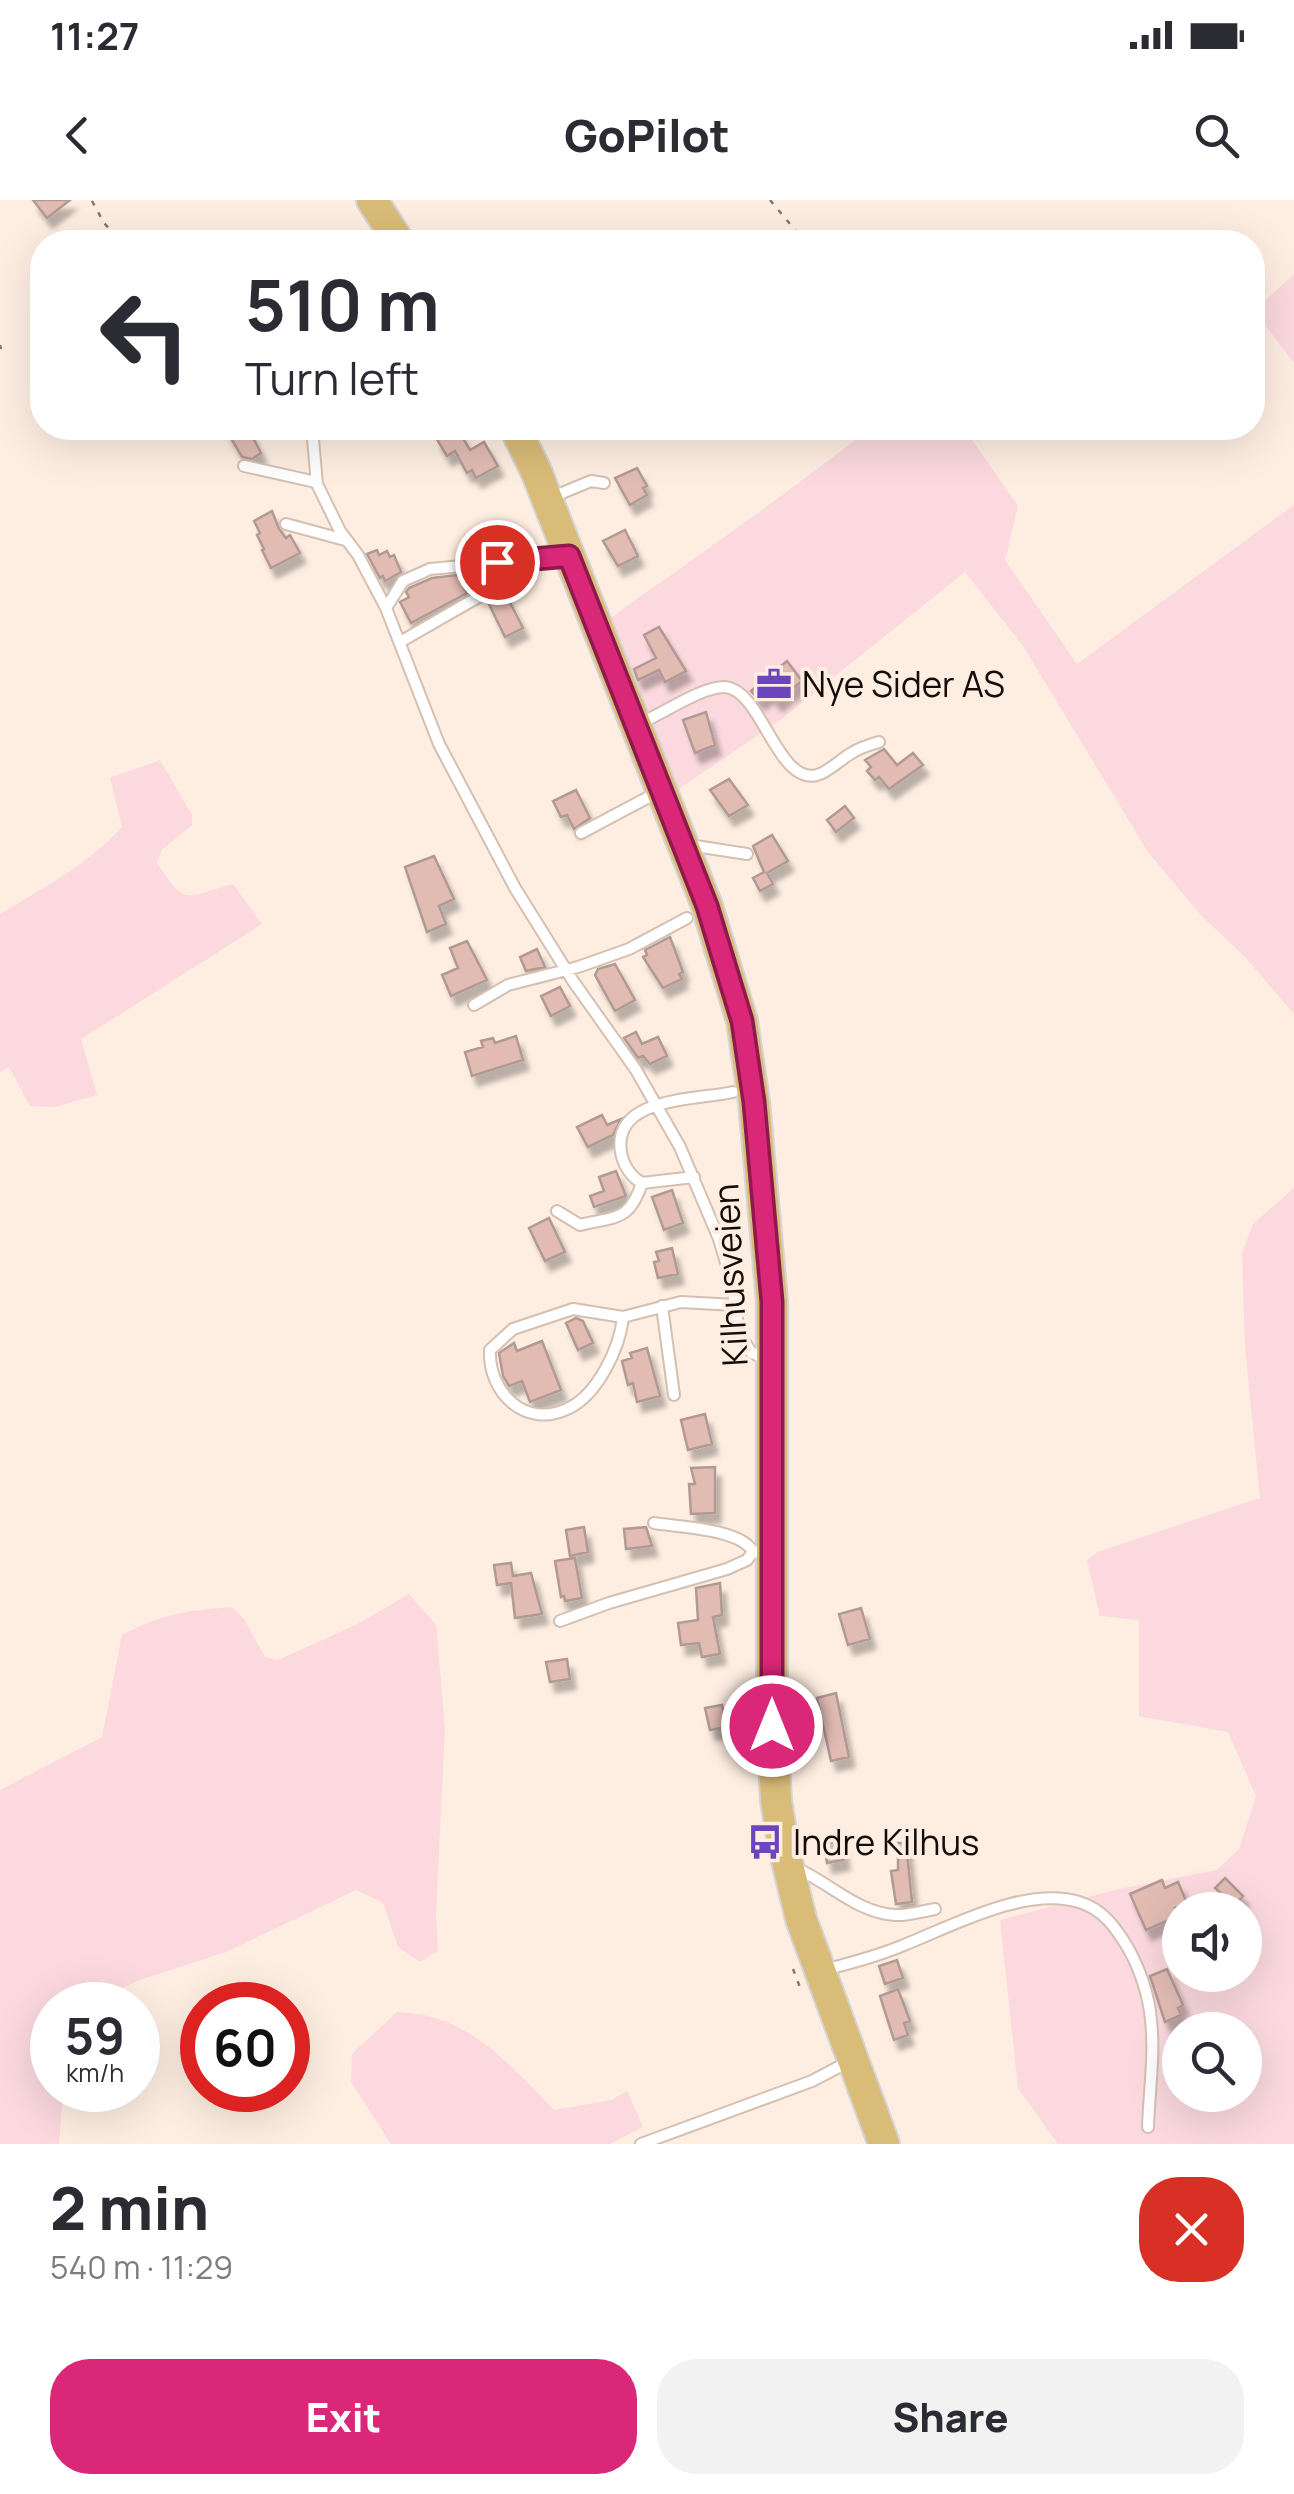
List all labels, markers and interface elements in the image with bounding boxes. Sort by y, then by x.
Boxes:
text: 11:27 [50,9,139,61]
text: GoPilot [564,104,730,166]
icon: back [50,108,105,163]
icon: search [1189,108,1244,163]
text: 510 m [245,256,440,352]
icon: left [80,270,210,400]
text: Turn left [245,347,419,409]
pin [455,520,540,605]
icon: arrive [470,535,525,590]
place label: Nye Sider AS [802,660,1005,708]
office icon: Nye Sider AS [755,665,793,703]
street label: Kilhusveien [701,1182,759,1368]
position arrow [720,1674,824,1778]
place label: Indre Kilhus [793,1818,979,1866]
bus stop icon: Indre Kilhus [746,1823,784,1861]
map controls [1162,1892,1262,2112]
button: sound [1162,1892,1262,1992]
speed limit sign: 60 [180,1982,310,2112]
text: 59 [65,2001,125,2069]
button: search [1162,2012,1262,2112]
text: km/h [66,2055,124,2090]
text: 2 min [50,2166,209,2248]
button: close [1139,2177,1244,2282]
text: 540 m · 11:29 [50,2245,233,2289]
button: Exit [50,2359,637,2474]
button: Share [657,2359,1244,2474]

